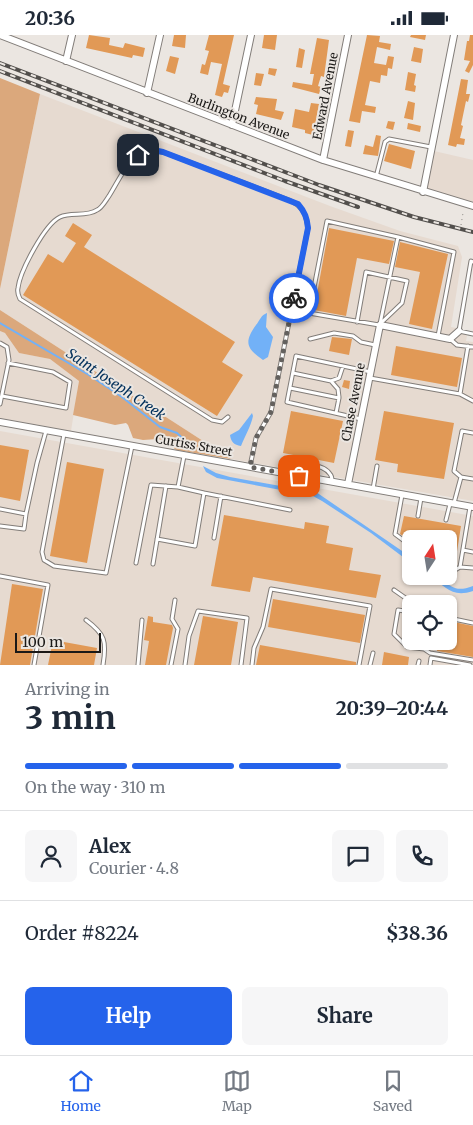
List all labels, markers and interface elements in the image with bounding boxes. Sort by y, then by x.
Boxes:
text: 20:36 [25,6,75,30]
street label: Edward Avenue [309,51,341,141]
street label: Burlington Avenue [186,90,292,142]
pin [117,134,159,176]
icon: home [124,141,152,169]
courier [269,273,319,323]
icon: bike [280,284,308,312]
water label: Saint Joseph Creek [63,344,169,424]
street label: Chase Avenue [338,362,368,442]
street label: Curtiss Street [154,431,234,459]
pin [278,455,320,497]
icon: bag [285,462,313,490]
north arrow [402,530,458,585]
map controls [402,530,457,650]
button: locate [402,595,457,650]
scale bar [15,630,101,653]
text: 100 m [22,633,63,651]
text: Arriving in [25,679,110,699]
text: 20:39–20:44 [336,696,448,720]
text: 3 min [25,698,116,738]
text: On the way · 310 m [25,777,165,797]
button: person [25,830,77,882]
button: chat [332,830,384,882]
button: phone [396,830,448,882]
text: Alex [89,834,131,858]
text: Courier · 4.8 [89,858,179,878]
text: Order #8224 [25,921,139,945]
text: $38.36 [386,921,448,945]
button: Help [25,987,232,1045]
button: Share [242,987,448,1045]
tab: Home [61,1067,101,1115]
tab: Map [222,1067,252,1115]
tab: Saved [373,1067,412,1115]

